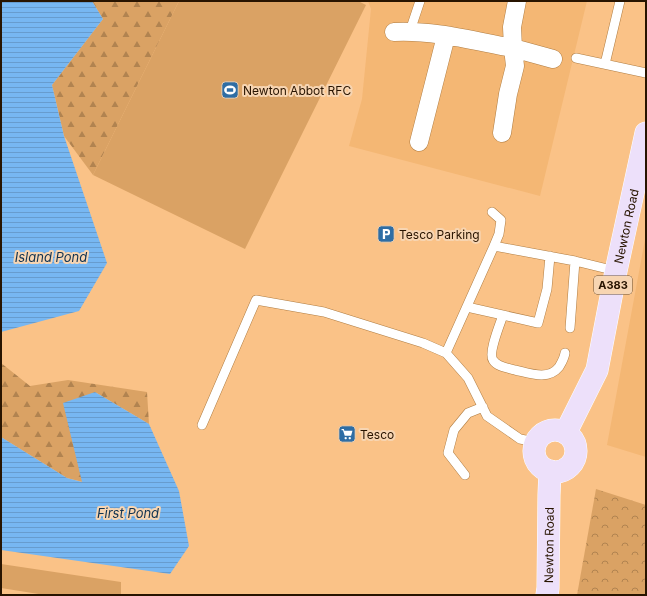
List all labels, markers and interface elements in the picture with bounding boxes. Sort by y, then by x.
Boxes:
sports icon: Newton Abbot RFC [220,80,240,100]
place label: Newton Abbot RFC [243,83,351,98]
street label: Newton Road [610,187,641,265]
parking icon: Tesco Parking [376,224,396,244]
place label: Tesco Parking [399,227,480,242]
water label: Island Pond [15,249,87,265]
road number: A383 [594,276,632,294]
supermarket icon: Tesco [337,424,357,444]
place label: Tesco [360,427,394,442]
water label: First Pond [97,505,159,521]
street label: Newton Road [541,507,556,583]

